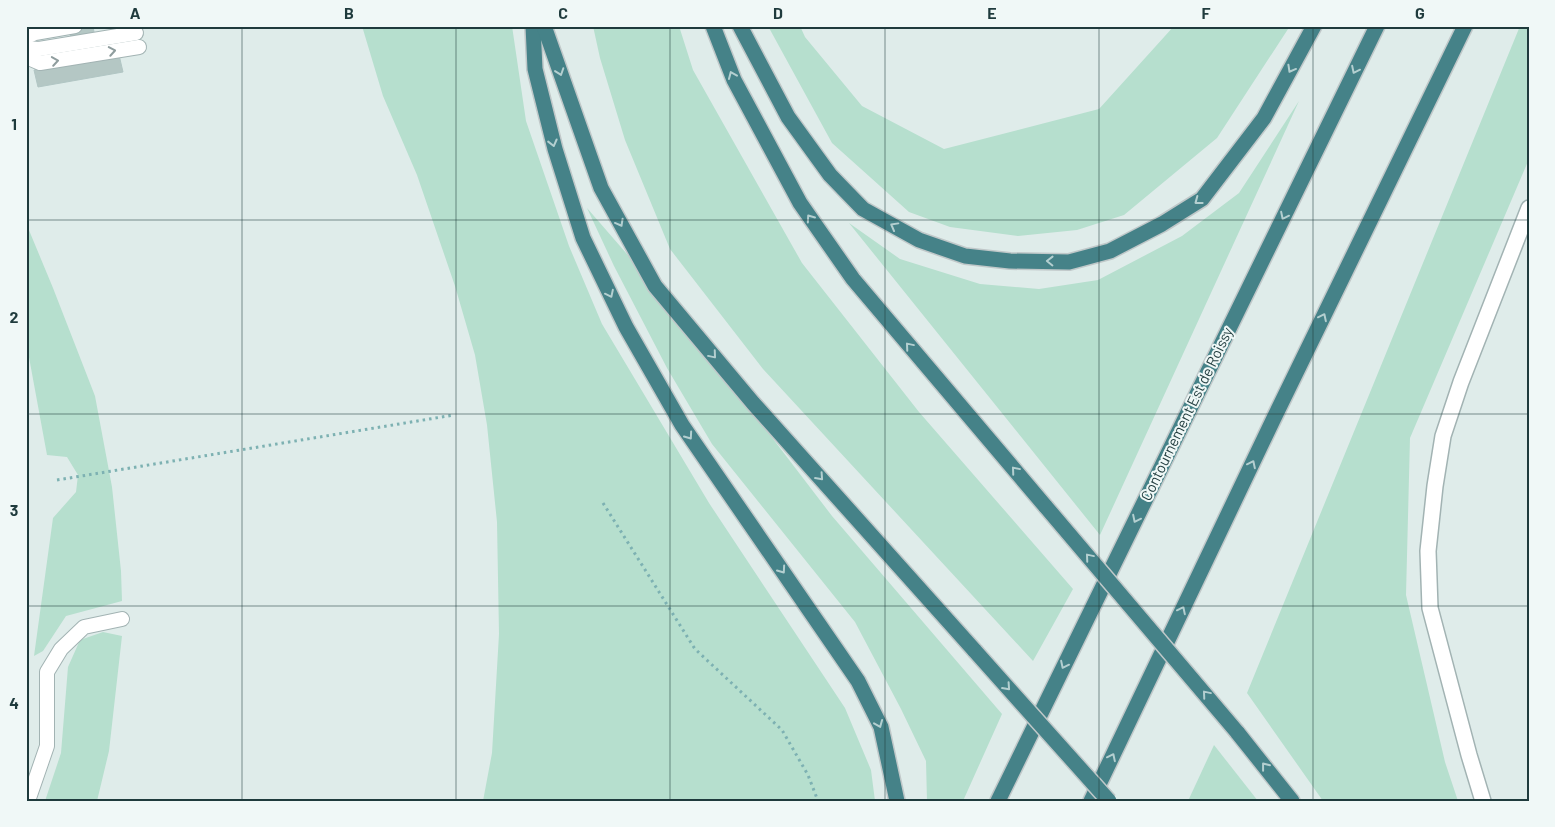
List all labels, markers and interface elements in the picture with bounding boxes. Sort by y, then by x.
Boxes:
text: A [130,3,141,22]
text: B [344,3,354,22]
text: C [558,3,568,22]
text: D [773,3,783,22]
text: E [987,3,997,22]
text: F [1202,3,1211,22]
text: G [1415,3,1425,22]
one-way arrow [108,47,117,57]
one-way arrow [51,56,59,66]
one-way arrow [1287,64,1297,73]
one-way arrow [1351,65,1362,74]
one-way arrow [554,67,564,76]
one-way arrow [728,71,739,80]
text: 1 [11,114,17,133]
one-way arrow [547,138,558,147]
one-way arrow [1194,195,1204,204]
one-way arrow [1280,211,1290,220]
one-way arrow [807,214,816,223]
one-way arrow [614,218,624,227]
one-way arrow [890,223,899,233]
one-way arrow [1046,256,1054,267]
one-way arrow [604,289,614,298]
text: 2 [10,307,19,326]
one-way arrow [1317,314,1327,323]
street label: Contournement Est de Roissy [1136,324,1236,503]
one-way arrow [907,343,915,352]
one-way arrow [708,349,716,358]
one-way arrow [683,430,692,440]
one-way arrow [1246,460,1256,469]
one-way arrow [1012,467,1020,476]
one-way arrow [814,472,823,481]
text: 3 [10,500,18,519]
one-way arrow [1132,514,1142,523]
one-way arrow [1086,554,1095,563]
one-way arrow [776,564,785,574]
one-way arrow [1176,606,1186,615]
one-way arrow [1060,660,1070,669]
one-way arrow [1002,681,1010,690]
one-way arrow [1202,691,1211,700]
text: 4 [9,693,19,712]
one-way arrow [873,719,884,728]
one-way arrow [1105,753,1116,762]
one-way arrow [1262,763,1270,772]

